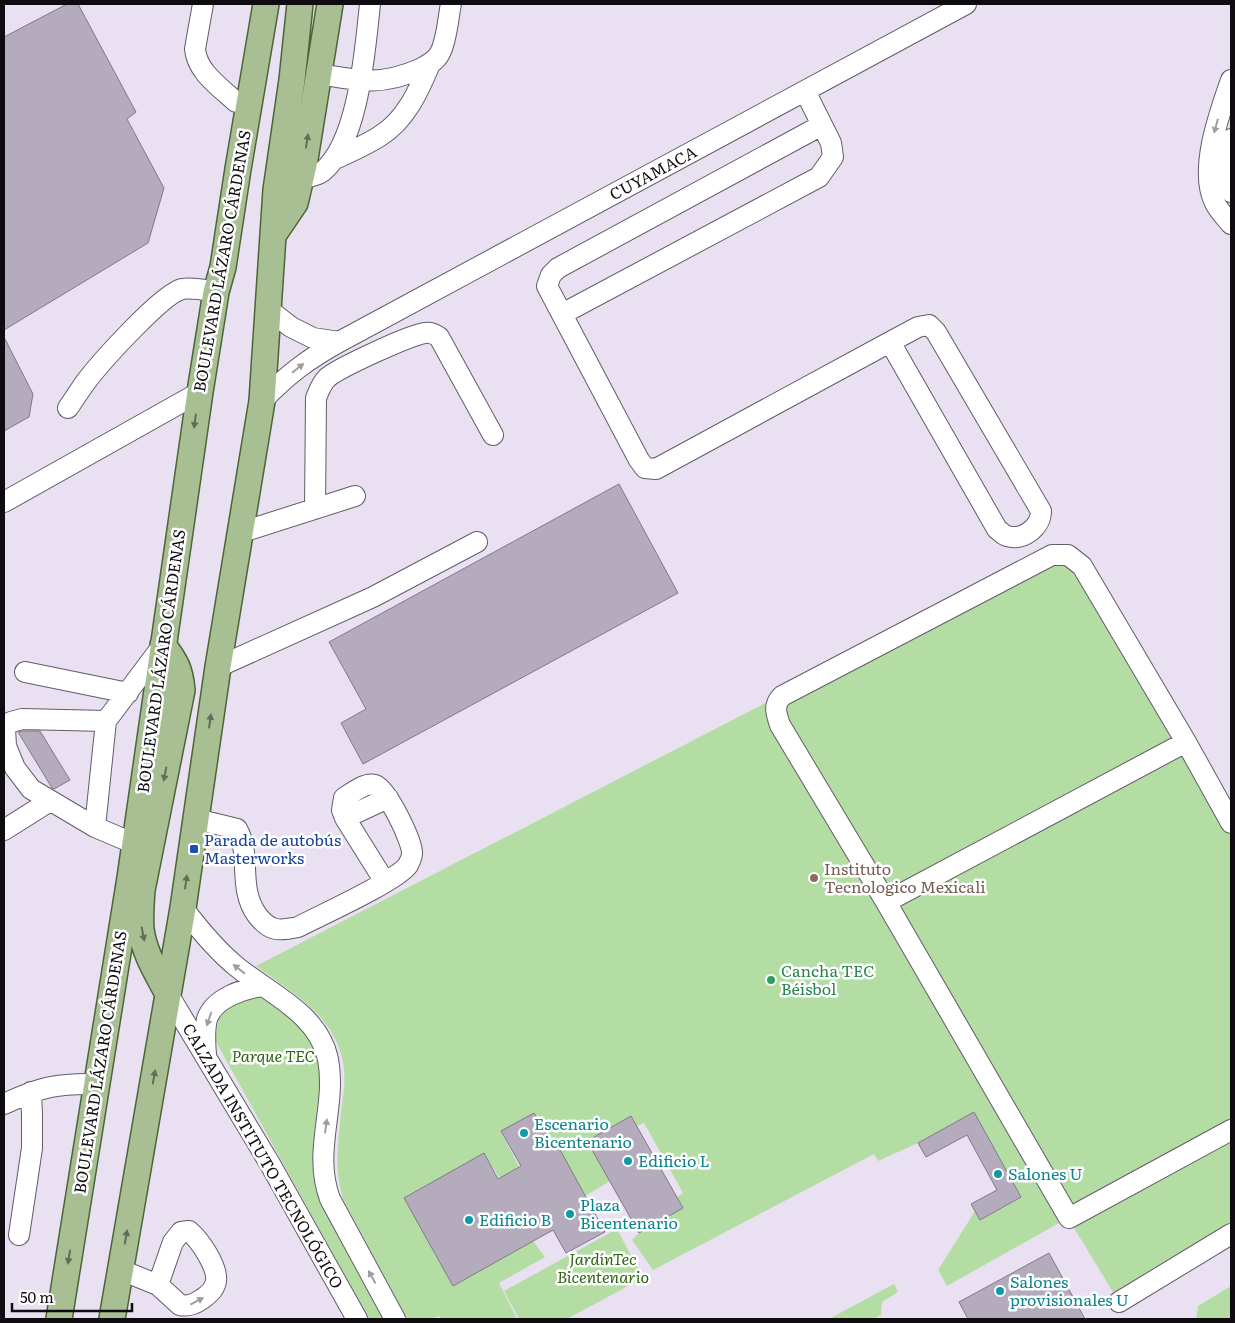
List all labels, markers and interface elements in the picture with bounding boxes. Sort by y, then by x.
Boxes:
one-way arrow [1212,118,1220,133]
street label: BOULEVARD LÁZARO CÁRDENAS [186,128,256,394]
one-way arrow [304,133,312,149]
street label: CUYAMACA [605,139,701,205]
one-way arrow [291,362,304,373]
one-way arrow [191,414,199,430]
street label: BOULEVARD LÁZARO CÁRDENAS [130,528,190,794]
one-way arrow [206,713,214,729]
one-way arrow [160,767,168,783]
place label: Parada de autobús Masterworks [204,827,341,869]
marker: Parada de autobús Masterworks [188,843,200,855]
place label: Instituto Tecnologico Mexicali [824,856,986,898]
marker: Instituto Tecnologico Mexicali [808,872,820,884]
one-way arrow [183,873,191,889]
one-way arrow [139,927,147,942]
street label: BOULEVARD LÁZARO CÁRDENAS [66,929,132,1195]
place label: Cancha TEC Béisbol [781,958,874,1000]
one-way arrow [233,963,246,974]
marker: Cancha TEC Béisbol [765,974,777,986]
one-way arrow [204,1011,212,1026]
street label: CALZADA INSTITUTO TECNOLÓGICO [178,1018,350,1293]
park label: Parque TEC [231,1043,315,1067]
one-way arrow [150,1068,158,1084]
place label: Escenario Bicentenario [534,1111,632,1153]
one-way arrow [322,1118,330,1134]
marker: Escenario Bicentenario [518,1127,530,1139]
place label: Edificio L [638,1148,710,1172]
marker: Edificio L [622,1155,634,1167]
place label: Salones U [1008,1161,1082,1185]
marker: Salones U [992,1168,1004,1180]
place label: Plaza Bicentenario [580,1192,678,1234]
place label: Edificio B [479,1207,551,1231]
marker: Plaza Bicentenario [564,1208,576,1220]
marker: Edificio B [463,1214,475,1226]
one-way arrow [123,1228,131,1244]
park label: JardínTec Bicentenario [557,1246,649,1288]
one-way arrow [65,1249,73,1265]
one-way arrow [368,1269,376,1284]
place label: Salones provisionales U [1010,1269,1129,1311]
scale bar [12,1280,132,1312]
text: 50 m [20,1285,54,1308]
marker: Salones provisionales U [994,1285,1006,1297]
one-way arrow [190,1297,205,1305]

